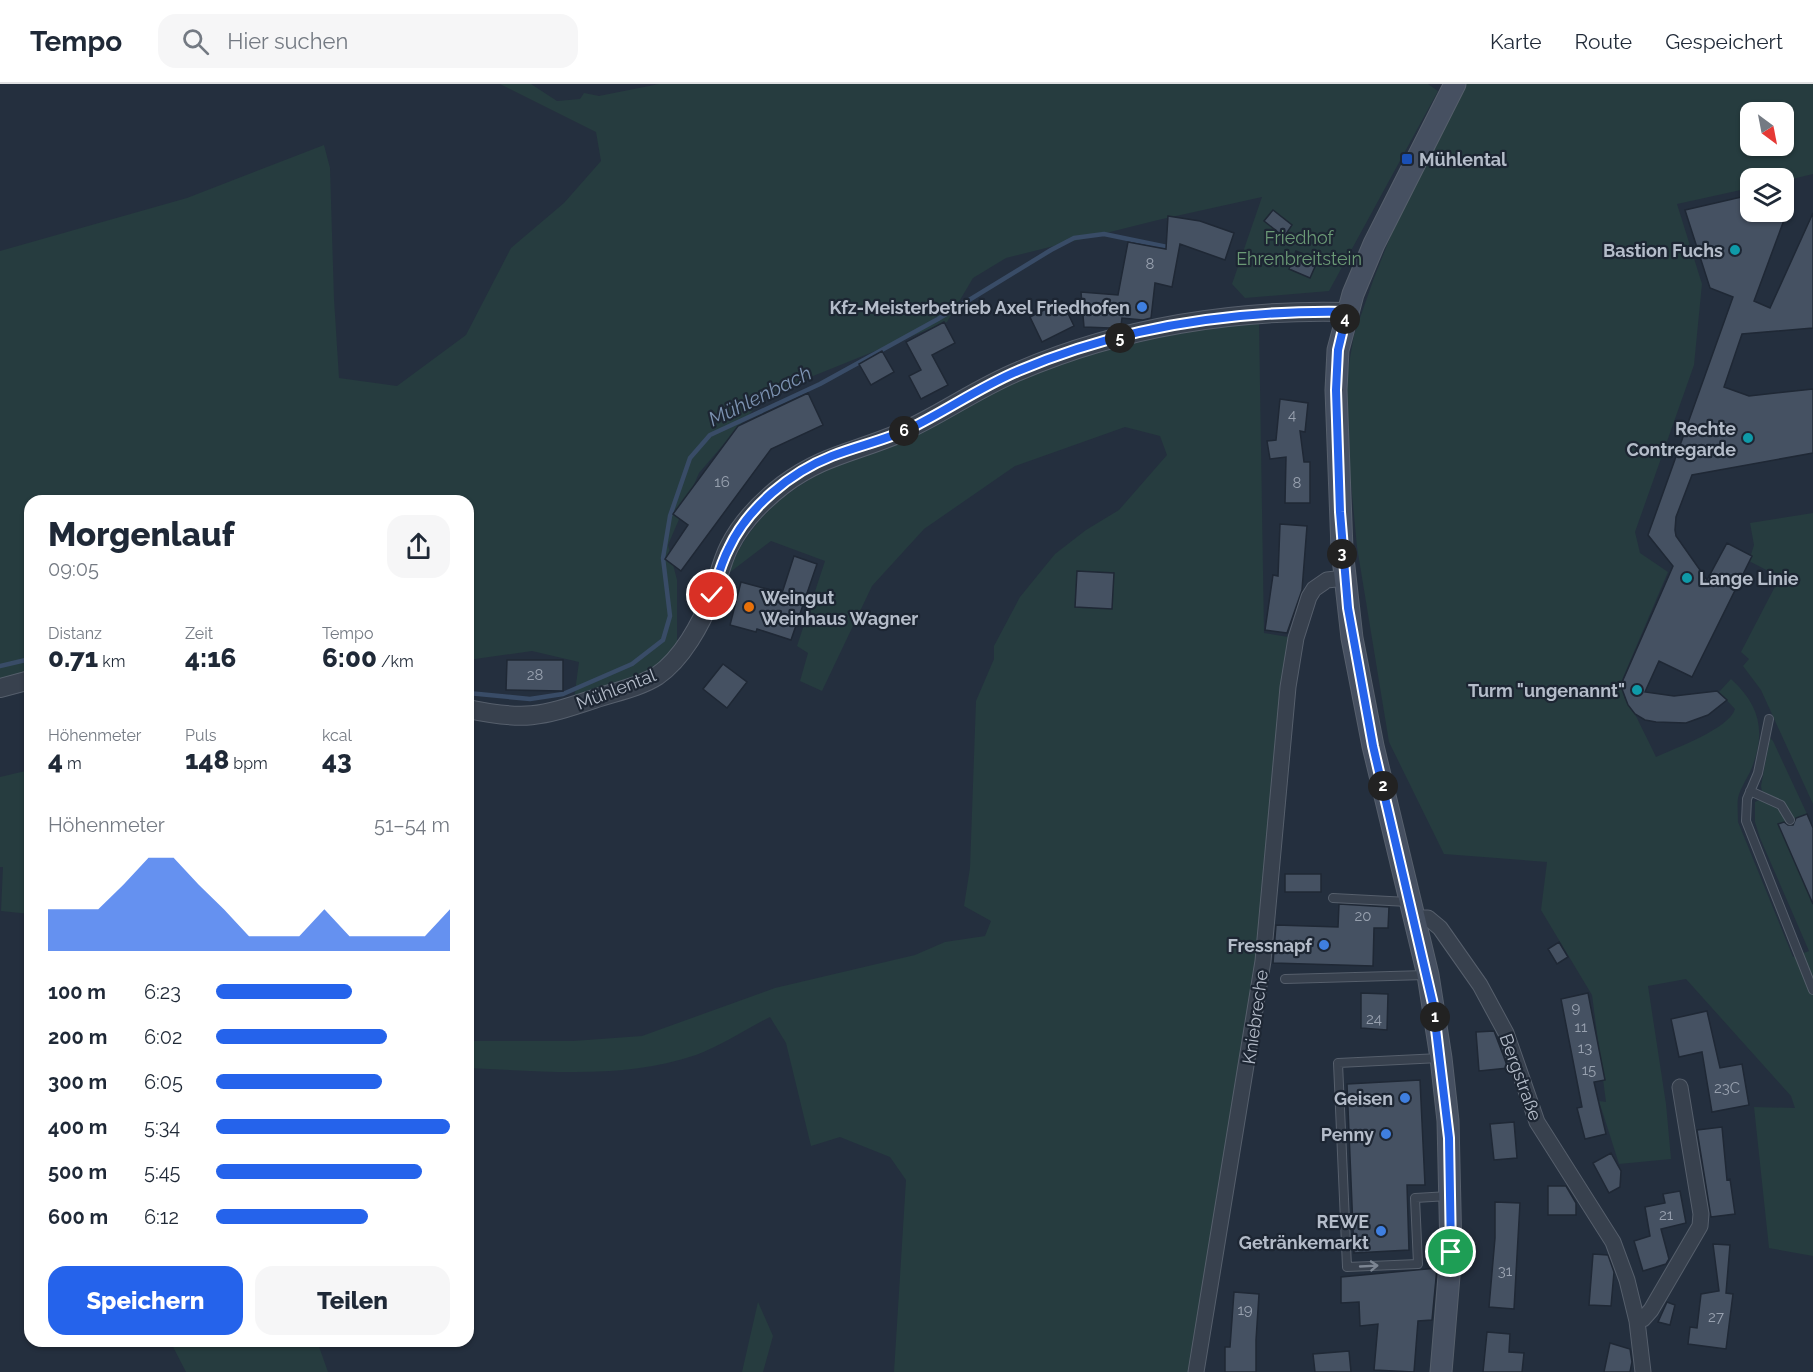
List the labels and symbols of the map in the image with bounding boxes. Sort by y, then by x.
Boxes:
north arrow [1740,102,1794,156]
place label: Mühlental [1419,149,1507,170]
marker: Mühlental [1400,152,1414,166]
park label: Friedhof Ehrenbreitstein [1236,227,1362,269]
place label: Bastion Fuchs [1603,240,1723,261]
marker: Bastion Fuchs [1728,243,1742,257]
house number: 8 [1146,255,1155,273]
place label: Kfz-Meisterbetrieb Axel Friedhofen [829,297,1130,318]
marker: Kfz-Meisterbetrieb Axel Friedhofen [1135,300,1149,314]
pin: 4 [1330,304,1360,334]
pin: 5 [1105,323,1135,353]
water label: Mühlenbach [704,361,816,431]
house number: 4 [1288,406,1296,424]
pin: 6 [889,416,919,446]
place label: Rechte Contregarde [1626,418,1736,460]
marker: Rechte Contregarde [1741,431,1755,445]
house number: 16 [714,473,730,491]
house number: 8 [1293,474,1302,492]
pin: 3 [1327,539,1357,569]
place label: Lange Linie [1699,568,1799,589]
pin [686,569,737,620]
marker: Lange Linie [1680,571,1694,585]
place label: Weingut Weinhaus Wagner [761,587,918,629]
marker: Weingut Weinhaus Wagner [742,600,756,614]
street label: Mühlental [573,664,659,714]
house number: 28 [527,666,543,684]
place label: Turm "ungenannt" [1468,680,1625,701]
marker: Turm "ungenannt" [1630,683,1644,697]
pin: 2 [1368,771,1398,801]
house number: 20 [1355,907,1372,925]
place label: Fressnapf [1228,935,1313,956]
marker: Fressnapf [1317,938,1331,952]
street label: Kniebreche [1238,968,1272,1066]
house number: 9 [1572,999,1581,1017]
pin: 1 [1420,1002,1450,1032]
house number: 24 [1366,1010,1382,1028]
house number: 11 [1575,1018,1588,1036]
street label: Bergstraße [1496,1031,1547,1124]
house number: 13 [1578,1039,1592,1057]
house number: 15 [1582,1061,1596,1079]
house number: 23C [1714,1079,1740,1097]
place label: Geisen [1334,1088,1393,1109]
marker: Geisen [1398,1091,1412,1105]
place label: Penny [1321,1124,1374,1145]
marker: Penny [1379,1127,1393,1141]
house number: 21 [1659,1206,1674,1224]
place label: REWE Getränkemarkt [1239,1211,1369,1253]
marker: REWE Getränkemarkt [1374,1224,1388,1238]
pin [1425,1226,1476,1277]
one-way arrow [1359,1261,1379,1272]
house number: 31 [1498,1262,1513,1280]
house number: 19 [1237,1301,1253,1319]
house number: 27 [1708,1308,1724,1326]

